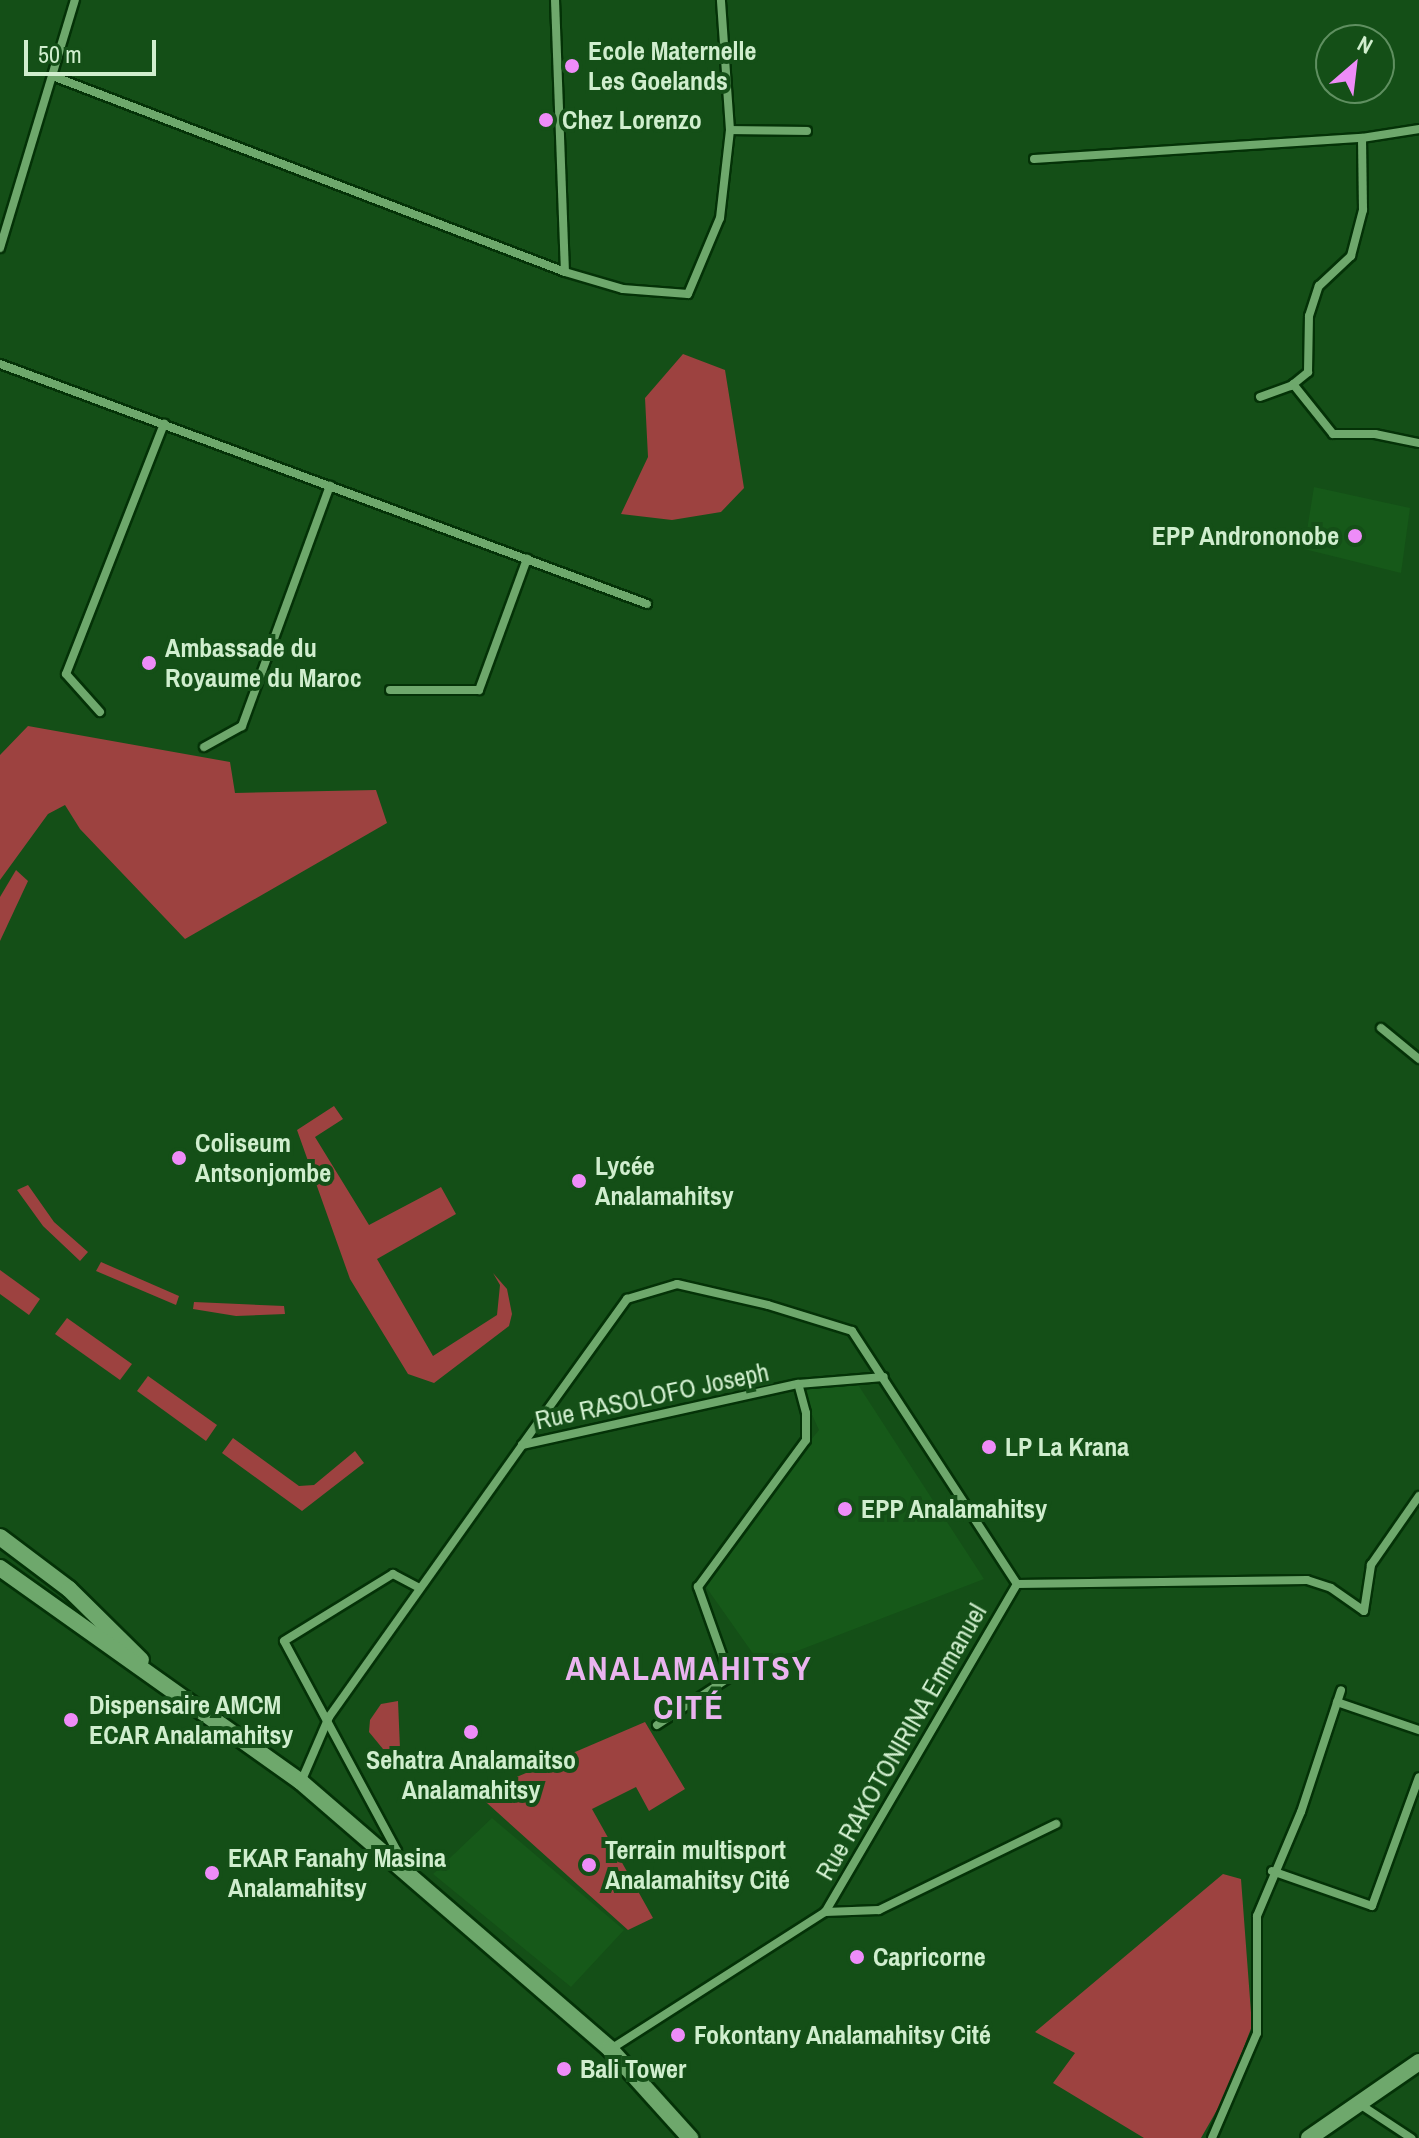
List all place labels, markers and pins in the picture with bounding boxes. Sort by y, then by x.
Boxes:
place label: Ecole Maternelle Les Goelands [588,35,756,96]
marker: Ecole Maternelle Les Goelands [563,57,581,75]
place label: Chez Lorenzo [562,104,702,136]
marker: Chez Lorenzo [537,111,555,129]
place label: EPP Andrononobe [1151,520,1339,552]
marker: EPP Andrononobe [1346,527,1364,545]
place label: Ambassade du Royaume du Maroc [165,632,362,694]
marker: Ambassade du Royaume du Maroc [140,654,158,672]
place label: Coliseum Antsonjombe [195,1127,331,1188]
marker: Coliseum Antsonjombe [170,1149,188,1167]
place label: Lycée Analamahitsy [595,1150,734,1212]
marker: Lycée Analamahitsy [570,1172,588,1190]
place label: LP La Krana [1005,1431,1129,1463]
marker: LP La Krana [980,1438,998,1456]
place label: EPP Analamahitsy [861,1493,1048,1525]
marker: EPP Analamahitsy [836,1500,854,1518]
place label: Dispensaire AMCM ECAR Analamahitsy [89,1689,294,1750]
marker: Dispensaire AMCM ECAR Analamahitsy [60,1709,82,1731]
marker: Sehatra Analamaitso Analamahitsy [462,1723,480,1741]
place label: Sehatra Analamaitso Analamahitsy [366,1744,576,1806]
place label: Terrain multisport Analamahitsy Cité [605,1834,790,1896]
place label: EKAR Fanahy Masina Analamahitsy [228,1842,446,1904]
marker: Terrain multisport Analamahitsy Cité [580,1856,598,1874]
marker: EKAR Fanahy Masina Analamahitsy [203,1864,221,1882]
place label: Capricorne [873,1941,986,1973]
marker: Capricorne [848,1948,866,1966]
place label: Fokontany Analamahitsy Cité [694,2019,992,2051]
marker: Fokontany Analamahitsy Cité [669,2026,687,2044]
place label: Bali Tower [580,2053,686,2085]
marker: Bali Tower [555,2060,573,2078]

